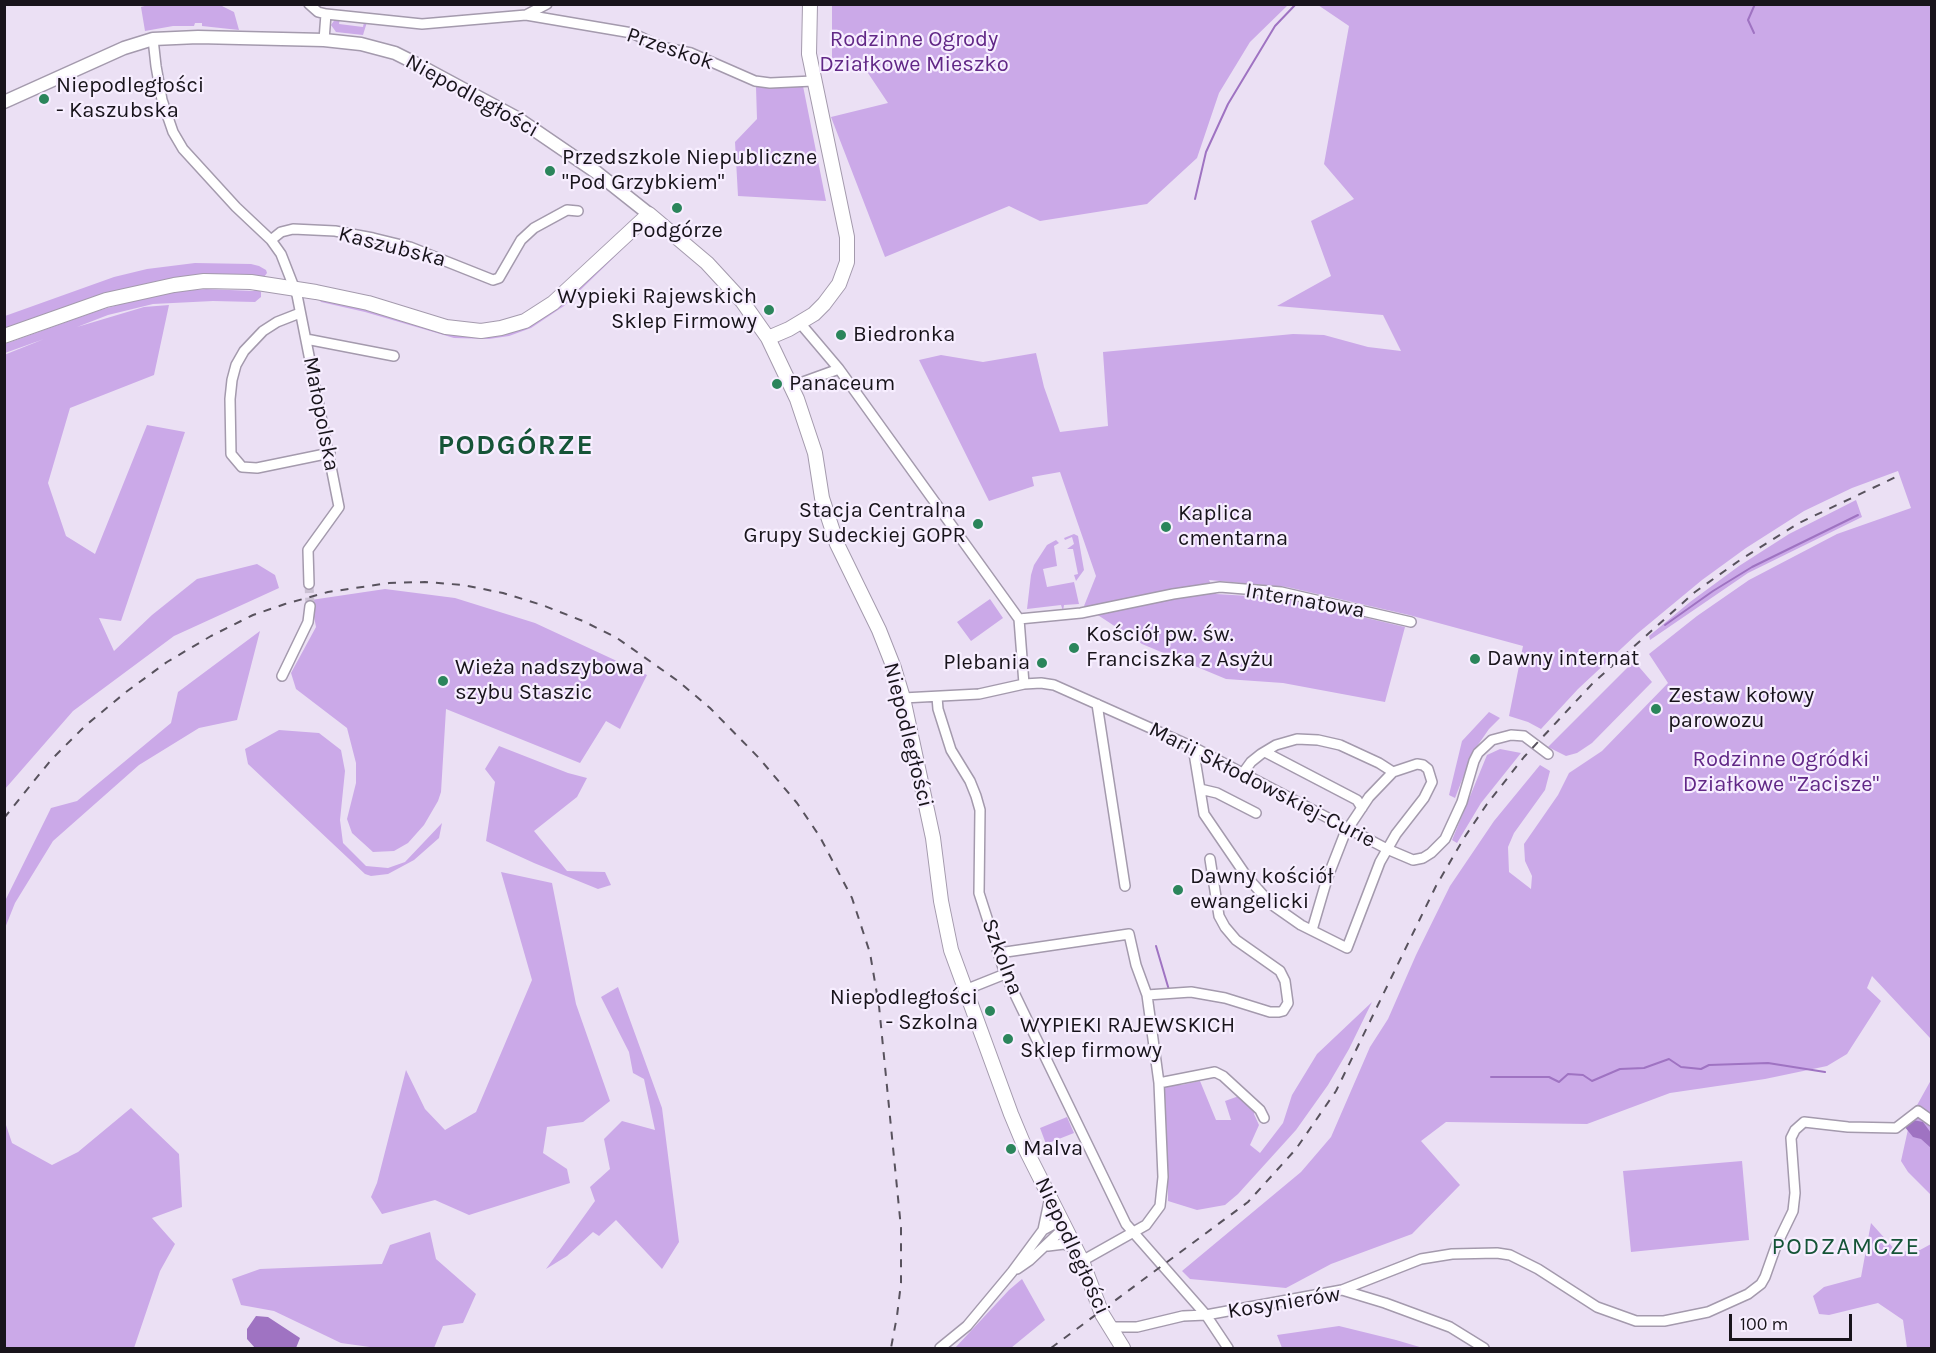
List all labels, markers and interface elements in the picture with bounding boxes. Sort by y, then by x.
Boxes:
street label: Przeskok [623,22,717,76]
park label: Rodzinne Ogrody Działkowe Mieszko [819,27,1009,78]
street label: Niepodległości [401,48,543,144]
place label: Niepodległości - Kaszubska [56,73,204,124]
marker: Niepodległości - Kaszubska [37,92,51,106]
place label: Przedszkole Niepubliczne "Pod Grzybkiem" [562,145,817,196]
marker: Przedszkole Niepubliczne "Pod Grzybkiem" [543,164,557,178]
marker: Podgórze [670,201,684,215]
place label: Podgórze [631,218,723,244]
street label: Kaszubska [335,221,449,273]
place label: Wypieki Rajewskich Sklep Firmowy [557,284,757,336]
marker: Wypieki Rajewskich Sklep Firmowy [762,303,776,317]
place label: Biedronka [853,322,955,348]
marker: Biedronka [834,328,848,342]
street label: Małopolska [297,355,345,473]
place label: Panaceum [789,371,895,397]
marker: Panaceum [770,377,784,391]
district label: PODGÓRZE [438,429,594,463]
place label: Stacja Centralna Grupy Sudeckiej GOPR [744,498,966,550]
place label: Kaplica cmentarna [1178,501,1288,552]
marker: Stacja Centralna Grupy Sudeckiej GOPR [971,517,985,531]
marker: Kaplica cmentarna [1159,520,1173,534]
street label: Internatowa [1243,578,1367,624]
place label: Kościół pw. św. Franciszka z Asyżu [1086,622,1274,674]
marker: Kościół pw. św. Franciszka z Asyżu [1067,641,1081,655]
place label: Dawny internat [1487,646,1639,672]
place label: Plebania [943,650,1030,676]
marker: Dawny internat [1468,652,1482,666]
place label: Wieża nadszybowa szybu Staszic [455,655,644,706]
marker: Plebania [1035,656,1049,670]
street label: Niepodległości [877,660,939,810]
marker: Wieża nadszybowa szybu Staszic [436,674,450,688]
place label: Zestaw kołowy parowozu [1668,683,1814,734]
marker: Zestaw kołowy parowozu [1649,702,1663,716]
street label: Marii Skłodowskiej-Curie [1144,716,1380,854]
park label: Rodzinne Ogródki Działkowe "Zacisze" [1683,747,1879,798]
place label: Dawny kościół ewangelicki [1190,864,1333,915]
marker: Dawny kościół ewangelicki [1171,883,1185,897]
street label: Szkolna [975,915,1029,999]
place label: Niepodległości - Szkolna [830,985,978,1036]
marker: Niepodległości - Szkolna [983,1004,997,1018]
place label: WYPIEKI RAJEWSKICH Sklep firmowy [1020,1013,1235,1064]
marker: WYPIEKI RAJEWSKICH Sklep firmowy [1001,1032,1015,1046]
place label: Malva [1023,1136,1083,1162]
marker: Malva [1004,1142,1018,1156]
street label: Niepodległości [1029,1173,1115,1319]
district label: PODZAMCZE [1772,1233,1920,1261]
street label: Kosynierów [1226,1281,1342,1325]
scale bar [1732,1302,1855,1340]
text: 100 m [1740,1313,1788,1335]

